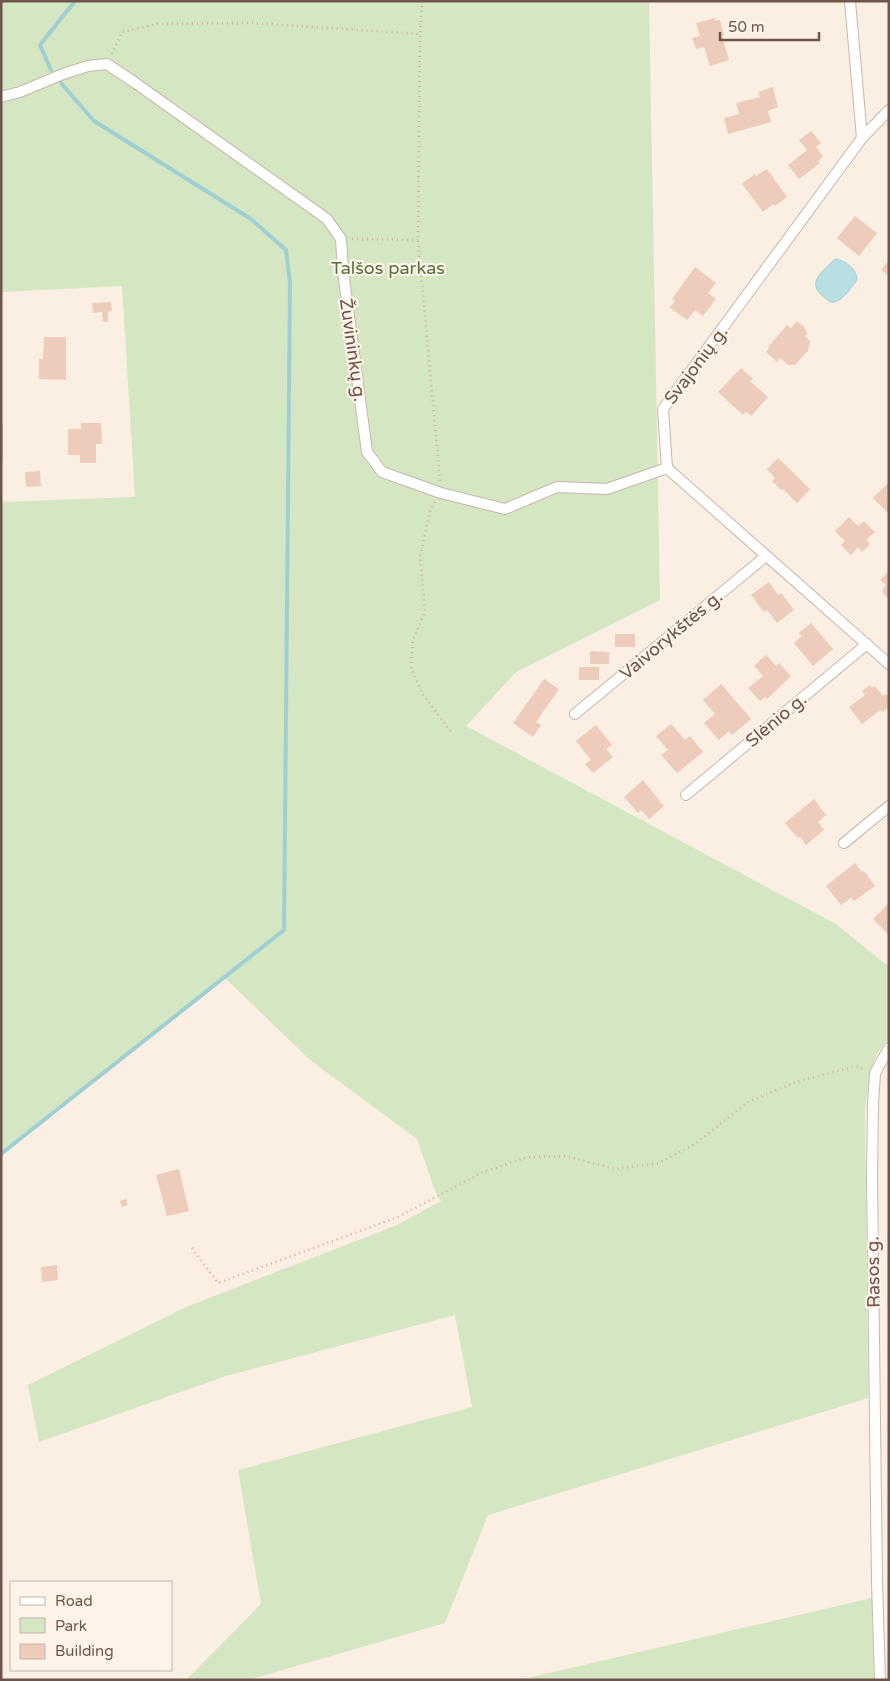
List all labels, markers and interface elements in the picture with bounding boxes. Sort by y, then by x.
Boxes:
scale bar [720,10,819,42]
text: 50 m [728,18,765,36]
park label: Talšos parkas [331,257,445,279]
street label: Žuvininkų g. [335,297,371,403]
street label: Svajonių g. [659,321,733,409]
street label: Vaivorykštės g. [615,586,727,684]
street label: Slėnio g. [741,688,811,752]
street label: Rasos g. [861,1236,885,1308]
legend [10,1581,172,1671]
text: Road [55,1592,93,1610]
text: Park [55,1617,87,1635]
text: Building [55,1642,114,1660]

